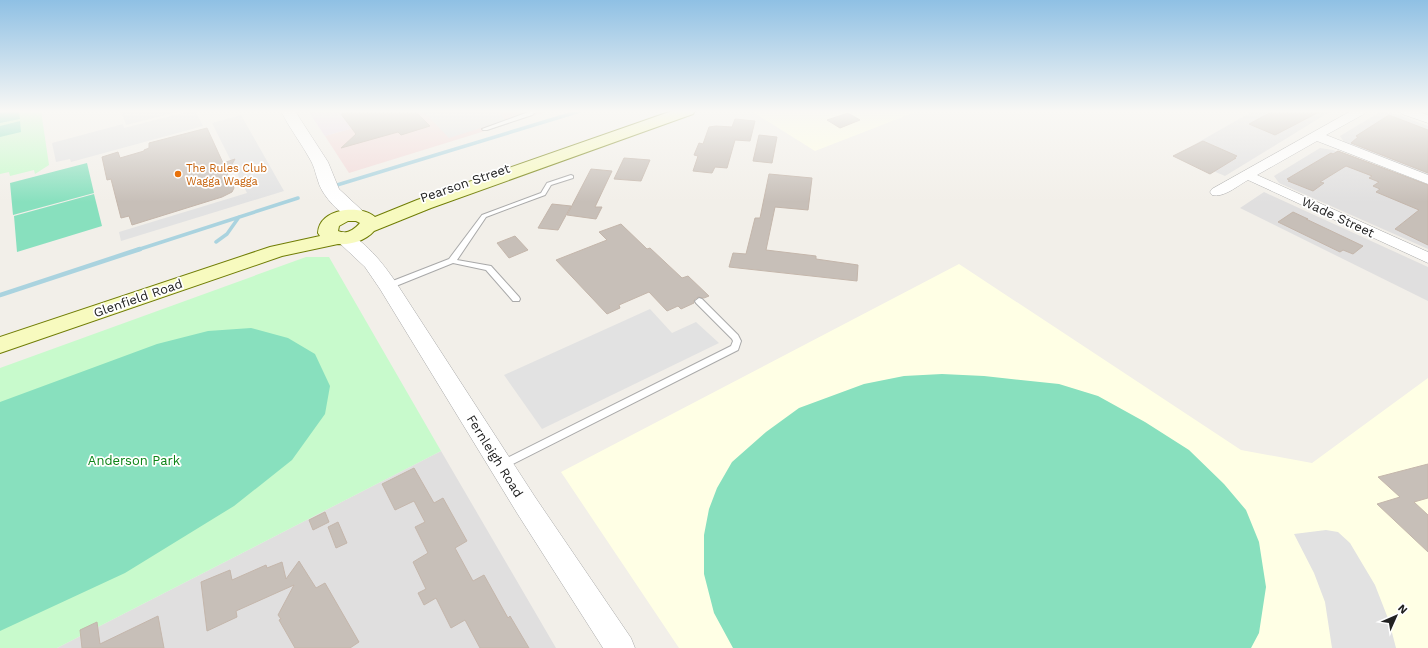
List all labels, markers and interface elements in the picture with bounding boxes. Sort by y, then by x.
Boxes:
street label: Pearson Street [418,160,512,205]
place label: The Rules Club Wagga Wagga [186,162,267,188]
marker: The Rules Club Wagga Wagga [173,169,183,179]
street label: Wade Street [1299,194,1377,241]
street label: Glenfield Road [91,276,185,320]
street label: Fernleigh Road [464,412,526,500]
park label: Anderson Park [88,453,181,468]
north arrow [1376,596,1416,636]
text: N [1395,602,1410,617]

